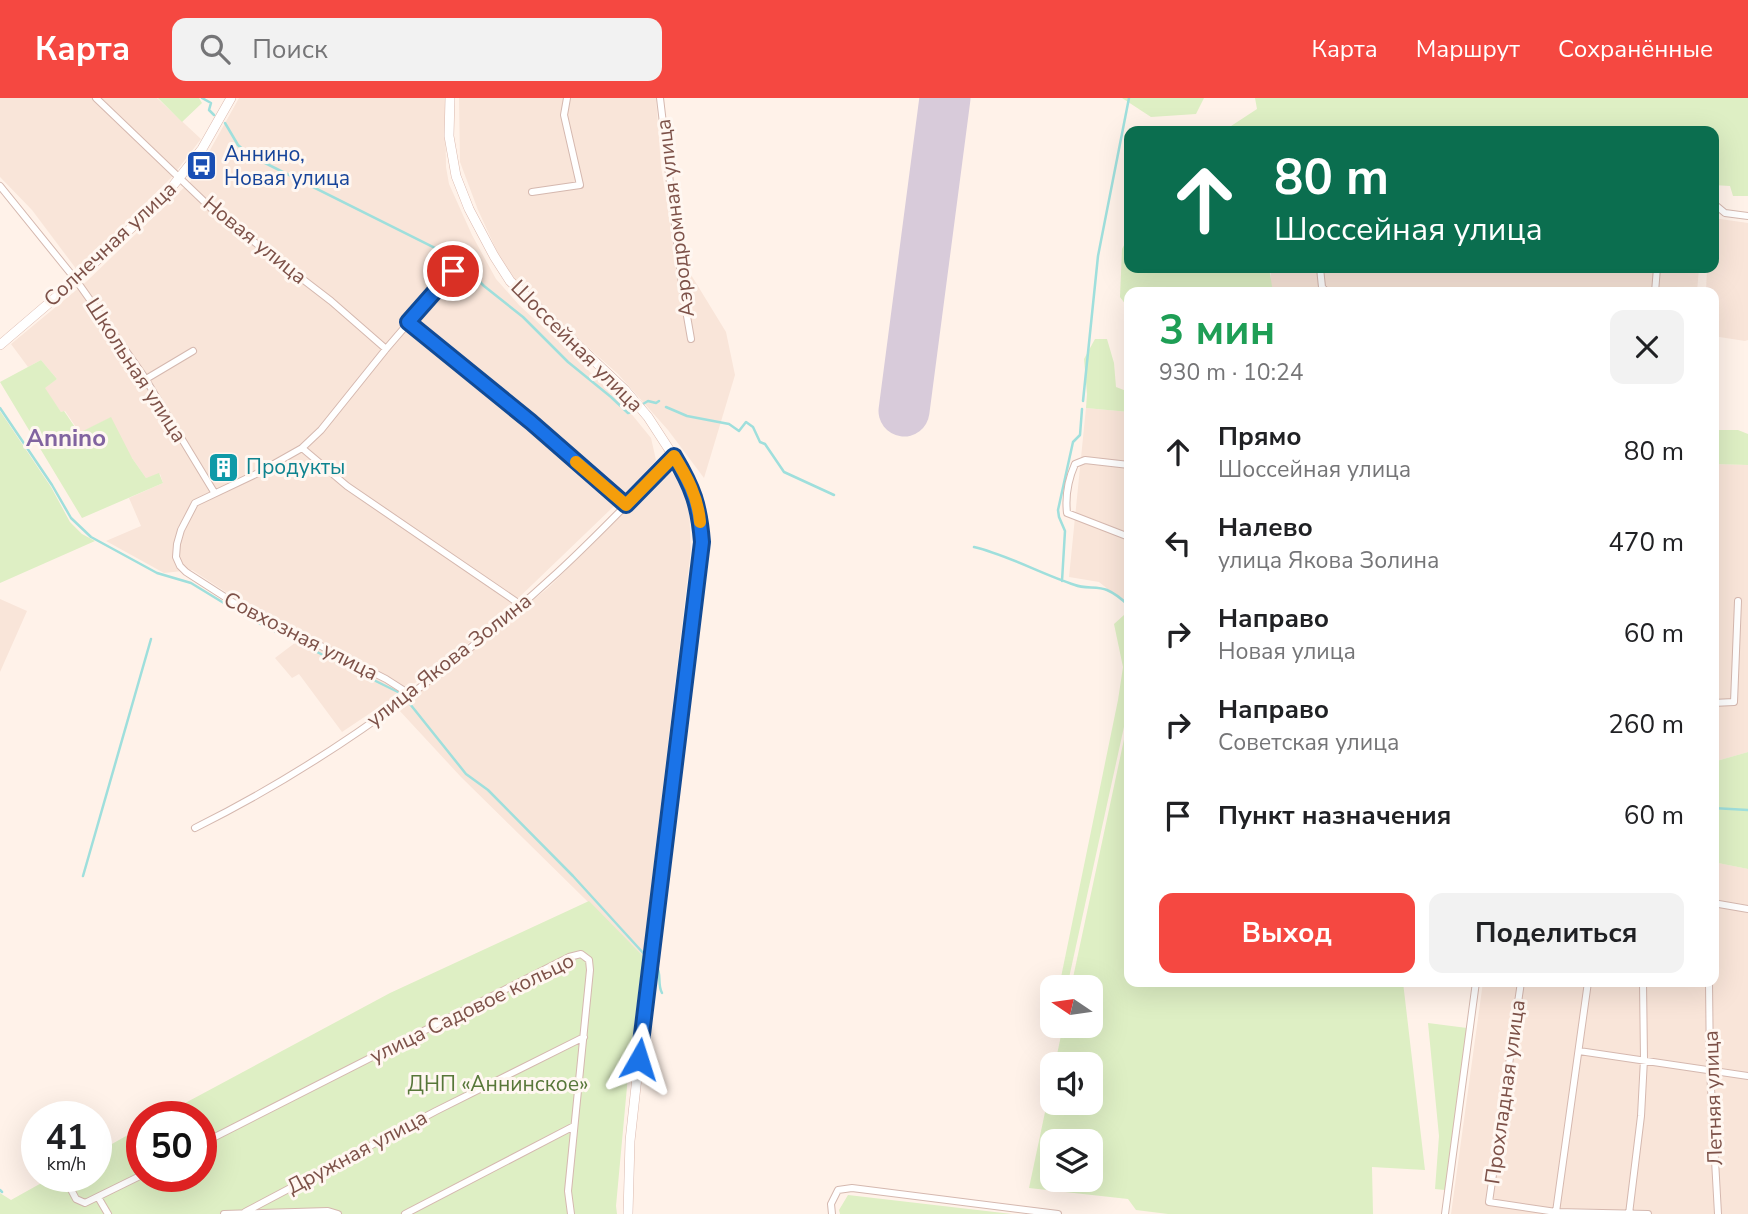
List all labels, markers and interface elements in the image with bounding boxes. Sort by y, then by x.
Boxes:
search box [172,18,662,81]
text: Карта [35,27,130,72]
icon: search [196,30,234,68]
text: Поиск [252,32,328,67]
text: Карта [1312,33,1378,65]
text: Маршрут [1416,33,1520,65]
text: Сохранённые [1558,33,1713,65]
street label: Аэродромная улица [649,117,701,319]
place label: Аннино, Новая улица [224,140,350,192]
text: 80 m [1274,144,1389,211]
bus stop icon: Аннино, Новая улица [184,149,218,183]
icon: ahead [1159,154,1250,245]
street label: Солнечная улица [38,175,182,313]
street label: Новая улица [197,189,313,291]
text: Шоссейная улица [1274,208,1543,251]
pin [423,241,483,301]
icon: arrive [434,252,472,290]
street label: Шоссейная улица [505,274,649,418]
street label: Школьная улица [79,292,193,448]
text: 3 мин [1159,302,1275,359]
button: close [1610,310,1684,384]
text: 930 m · 10:24 [1159,357,1304,388]
text: Прямо [1218,419,1302,454]
district label: Annino [26,422,106,454]
icon: ahead [1159,433,1197,471]
text: 80 m [1624,434,1684,469]
building icon: Продукты [206,450,240,484]
place label: Продукты [246,453,345,481]
text: Шоссейная улица [1218,454,1411,485]
text: Налево [1218,510,1313,545]
icon: left [1159,524,1197,562]
text: 470 m [1608,525,1684,560]
text: улица Якова Золина [1218,545,1440,576]
street label: Совхозная улица [219,585,383,687]
street label: улица Якова Золина [361,587,537,733]
text: Направо [1218,601,1329,636]
icon: right [1159,615,1197,653]
text: 60 m [1624,616,1684,651]
text: Новая улица [1218,636,1356,667]
text: Направо [1218,692,1329,727]
icon: right [1159,706,1197,744]
text: 260 m [1608,707,1684,742]
text: Советская улица [1218,727,1399,758]
icon: arrive [1159,797,1197,835]
text: Пункт назначения [1218,798,1451,833]
text: 60 m [1624,798,1684,833]
button: Выход [1159,893,1415,973]
button: Поделиться [1429,893,1684,973]
street label: улица Садовое кольцо [365,946,579,1070]
north arrow [1040,975,1102,1038]
map controls [1040,975,1103,1192]
street label: Прохладная улица [1478,998,1532,1186]
position arrow [602,1022,676,1096]
street label: Летняя улица [1697,1030,1729,1166]
button: sound [1040,1052,1103,1115]
park label: ДНП «Аннинское» [408,1070,588,1098]
speed limit sign: 50 [126,1101,217,1192]
street label: Дружная улица [282,1103,432,1201]
text: 41 [45,1114,88,1161]
button: layers [1040,1129,1103,1192]
text: km/h [47,1152,86,1176]

